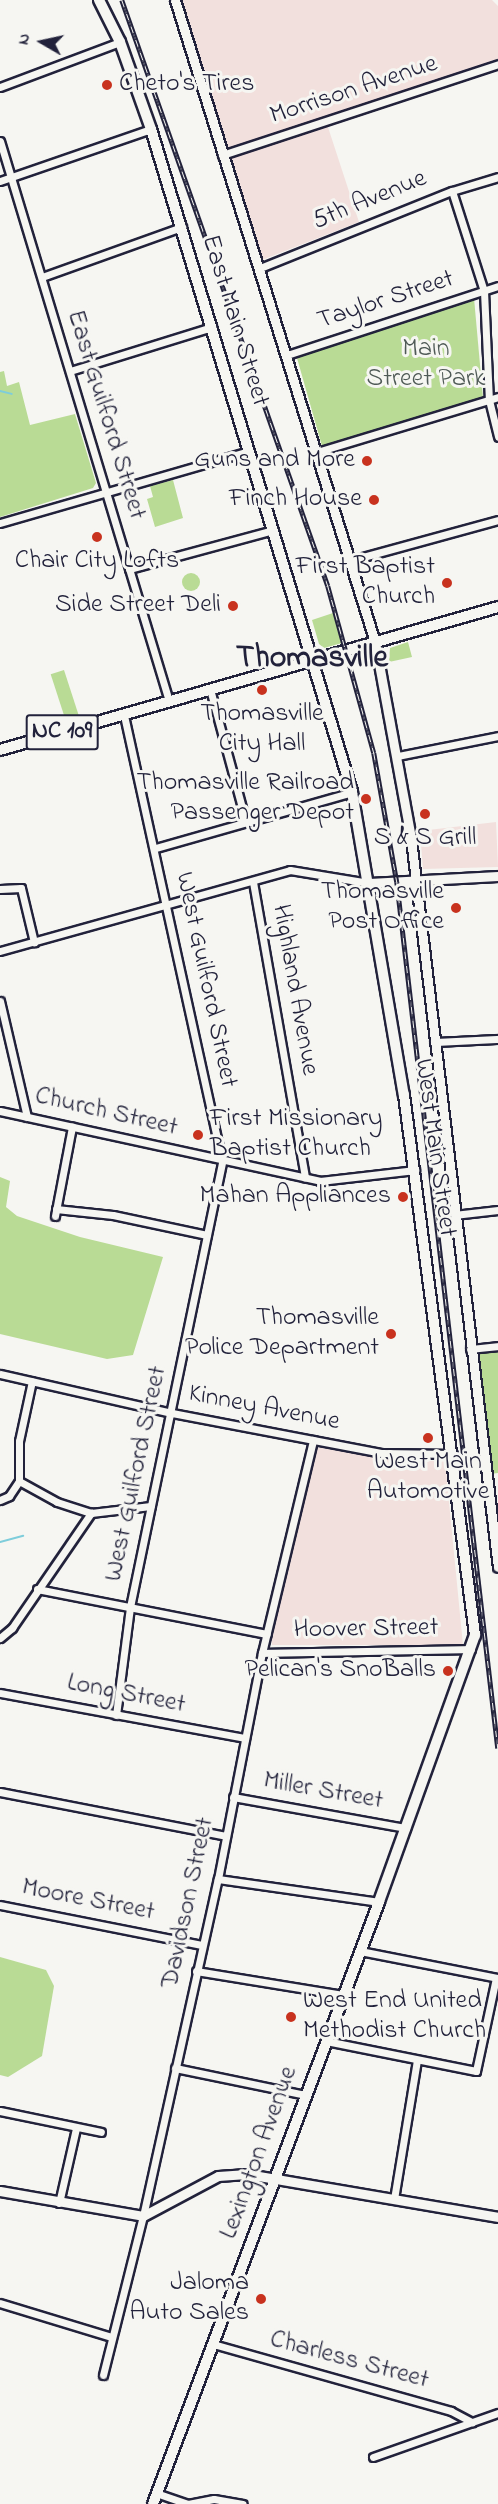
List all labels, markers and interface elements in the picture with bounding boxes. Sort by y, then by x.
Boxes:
north arrow [12,12,72,72]
text: N [12,32,37,46]
street label: Morrison Avenue [266,49,442,133]
place label: Cheto's Tires [119,69,254,101]
marker: Cheto's Tires [100,78,114,92]
street label: 5th Avenue [308,164,432,238]
street label: East Main Street [193,232,275,410]
street label: Taylor Street [314,264,458,338]
street label: East Guilford Street [58,307,152,523]
park label: Main Street Park [366,334,486,396]
place label: Guns and More [194,445,355,477]
marker: Guns and More [360,454,374,468]
place label: Finch House [229,484,362,516]
marker: Finch House [367,493,381,507]
marker: Chair City Lofts [90,530,104,544]
place label: Chair City Lofts [15,546,179,578]
place label: First Baptist Church [296,552,435,614]
marker: First Baptist Church [440,576,454,590]
place label: Side Street Deli [55,590,221,622]
marker: Side Street Deli [226,599,240,613]
district label: Thomasville [236,640,388,678]
marker: Thomasville City Hall [255,683,269,697]
place label: Thomasville City Hall [200,699,324,760]
road number: NC 109 [25,711,100,753]
place label: Thomasville Railroad Passenger Depot [136,768,354,830]
marker: Thomasville Railroad Passenger Depot [359,792,373,806]
marker: S & S Grill [418,807,432,821]
place label: S & S Grill [374,823,476,855]
street label: West Guilford Street [167,870,243,1090]
place label: Thomasville Post Office [321,877,444,939]
marker: Thomasville Post Office [449,901,463,915]
street label: Highland Avenue [264,902,324,1078]
street label: West Main Street [406,1057,462,1239]
street label: Church Street [32,1081,180,1145]
place label: First Missionary Baptist Church [210,1104,383,1166]
marker: First Missionary Baptist Church [191,1128,205,1142]
place label: Mahan Appliances [200,1181,391,1213]
marker: Mahan Appliances [396,1190,410,1204]
place label: Thomasville Police Department [185,1303,379,1364]
marker: Thomasville Police Department [384,1327,398,1341]
street label: West Guilford Street [99,1364,175,1584]
street label: Kinney Avenue [186,1379,342,1439]
marker: West Main Automotive [421,1431,435,1445]
place label: West Main Automotive [367,1447,489,1508]
street label: Hoover Street [293,1613,439,1647]
place label: Pelican's SnoBalls [244,1655,436,1687]
marker: Pelican's SnoBalls [441,1664,455,1678]
street label: Long Street [64,1668,188,1722]
street label: Miller Street [261,1766,385,1818]
street label: Davidson Street [156,1815,222,1991]
street label: Moore Street [19,1873,157,1929]
place label: West End United Methodist Church [303,1986,486,2048]
marker: West End United Methodist Church [284,2010,298,2024]
street label: Lexington Avenue [214,2062,306,2244]
place label: Jaloma Auto Sales [129,2268,249,2330]
marker: Jaloma Auto Sales [254,2292,268,2306]
street label: Charless Street [266,2325,432,2397]

